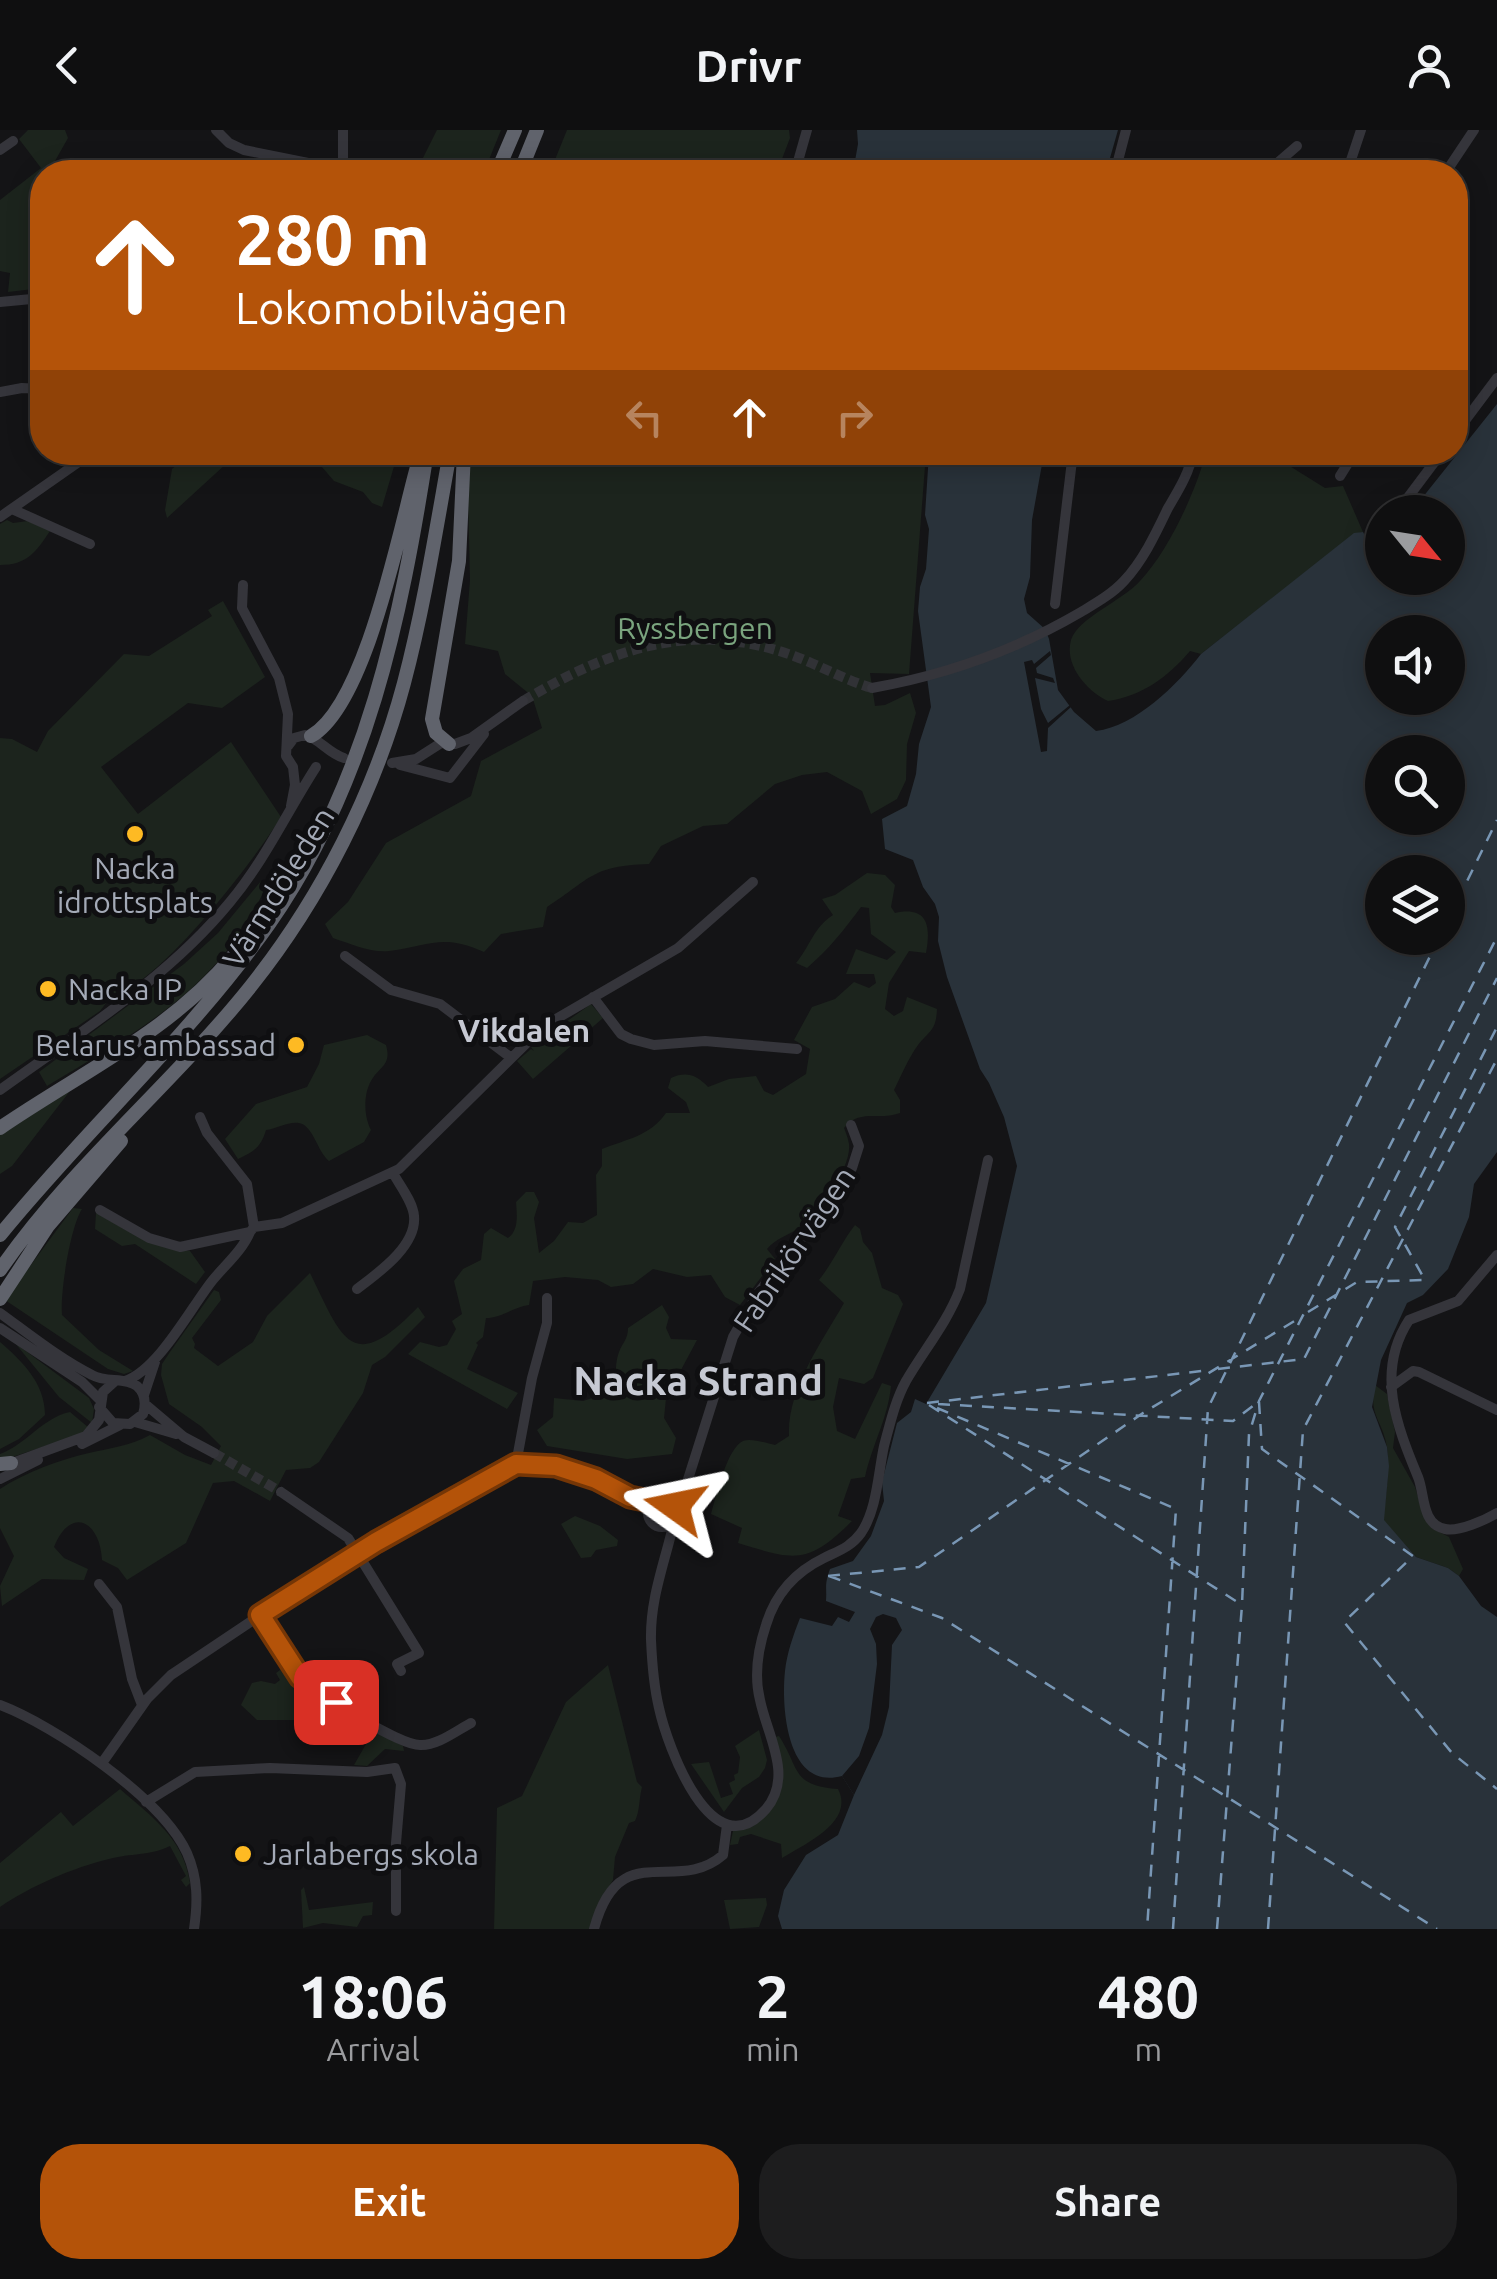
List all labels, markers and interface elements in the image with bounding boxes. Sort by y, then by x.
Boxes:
icon: back [40,38,95,93]
icon: person [1402,38,1457,93]
text: Drivr [696,40,801,91]
icon: ahead [70,200,200,330]
text: 280 m [235,200,430,278]
text: Lokomobilvägen [235,282,568,333]
icon: left [617,390,672,445]
icon: ahead [722,390,777,445]
icon: right [827,390,882,445]
north arrow [1365,495,1465,595]
map controls [1365,495,1465,955]
park label: Ryssbergen [617,611,773,645]
button: sound [1365,615,1465,715]
button: search [1365,735,1465,835]
street label: Värmdöleden [215,801,341,973]
marker: Nacka idrottsplats [124,823,146,845]
place label: Nacka idrottsplats [57,851,213,919]
button: layers [1365,855,1465,955]
place label: Nacka IP [68,972,182,1006]
marker: Nacka IP [37,978,59,1000]
district label: Vikdalen [458,1012,590,1048]
place label: Belarus ambassad [35,1028,276,1062]
marker: Belarus ambassad [285,1034,307,1056]
street label: Fabrikörvägen [726,1160,862,1338]
district label: Nacka Strand [573,1358,823,1403]
position arrow [623,1454,727,1558]
pin [294,1660,379,1745]
icon: arrive [309,1675,364,1730]
place label: Jarlabergs skola [263,1837,479,1871]
marker: Jarlabergs skola [232,1843,254,1865]
text: 18:06 [298,1962,448,2029]
text: 2 [756,1962,790,2029]
text: 480 [1098,1962,1199,2029]
text: Arrival [326,2031,420,2067]
text: min [746,2031,800,2067]
text: m [1134,2031,1162,2067]
button: Exit [40,2144,739,2259]
button: Share [759,2144,1457,2259]

